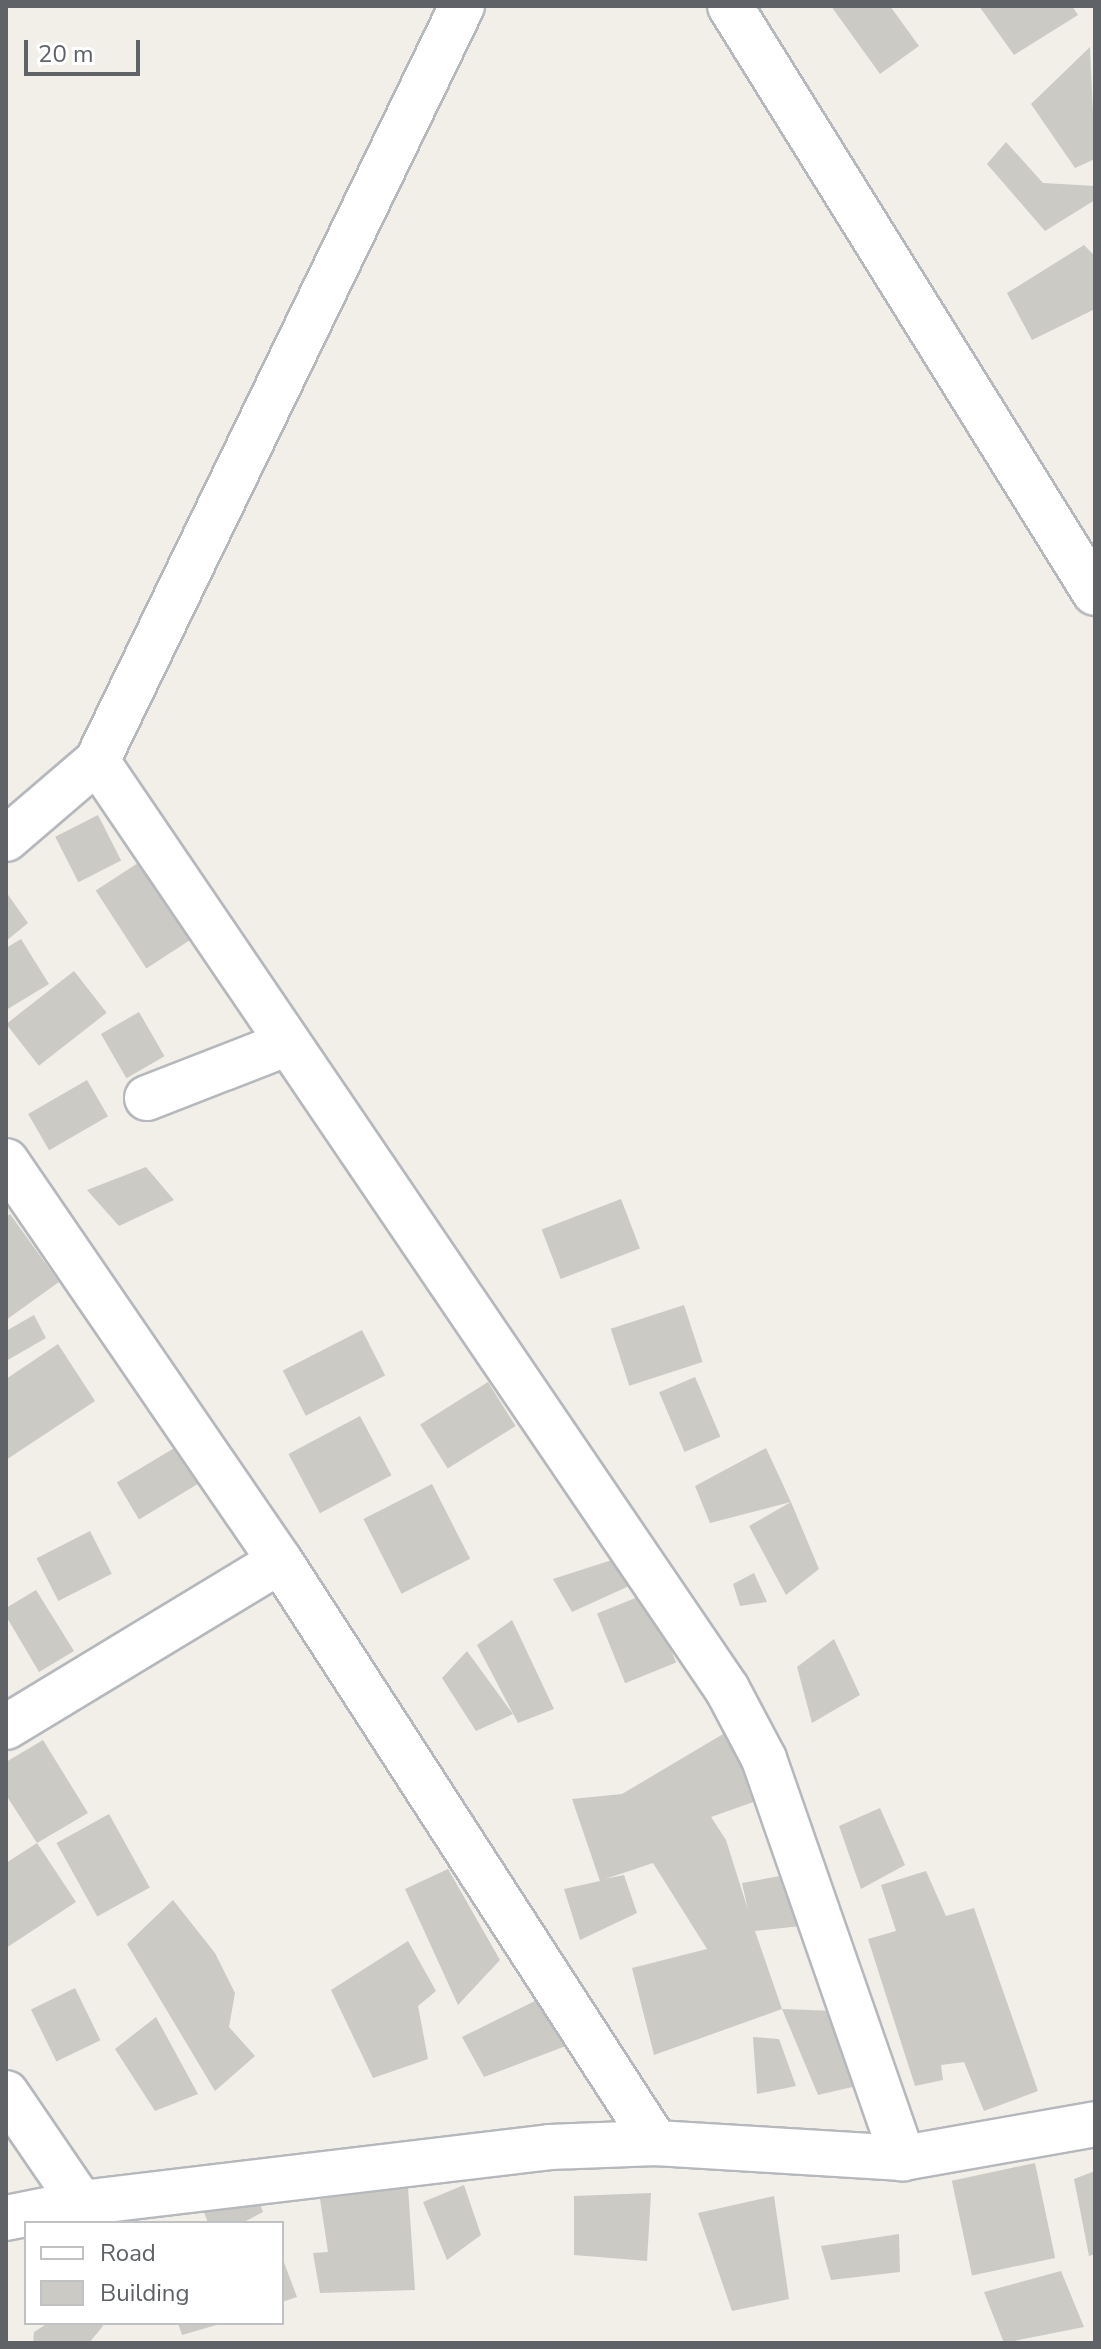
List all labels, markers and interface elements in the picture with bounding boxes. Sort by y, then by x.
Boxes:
scale bar [28,24,144,74]
text: 20 m [38,38,94,70]
legend [24,2221,284,2325]
text: Road [100,2237,156,2269]
text: Building [100,2277,190,2309]

